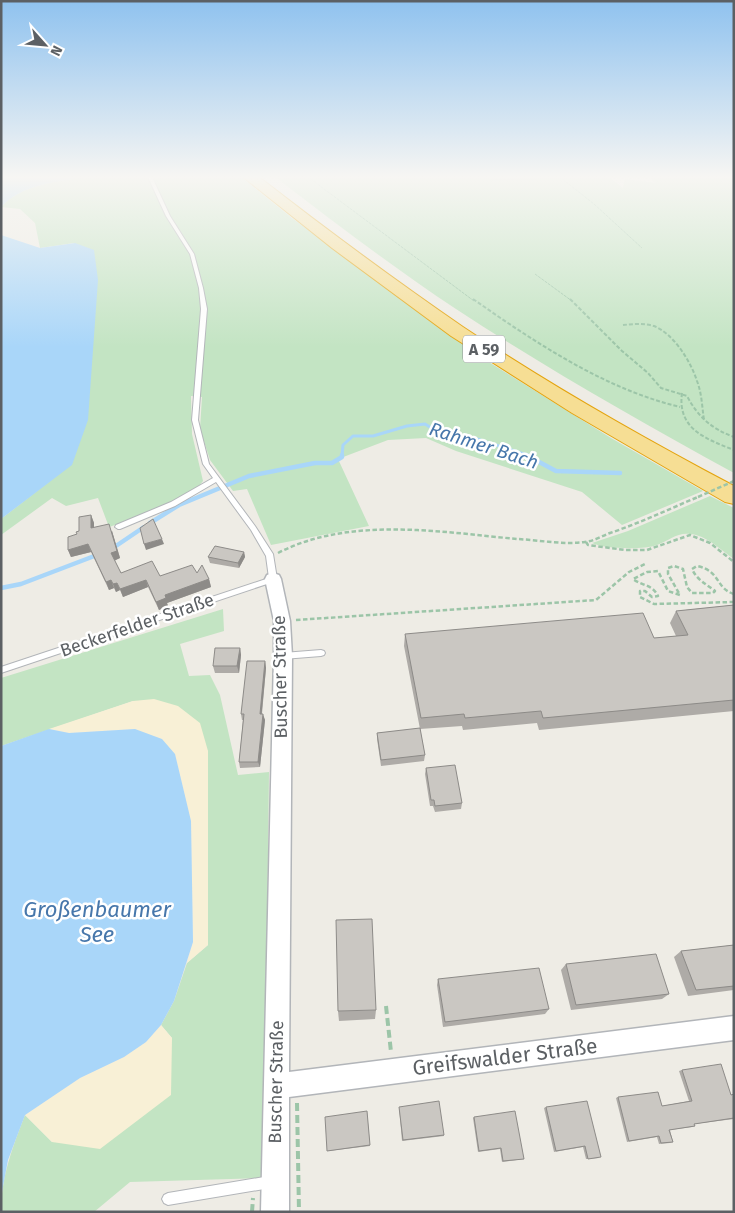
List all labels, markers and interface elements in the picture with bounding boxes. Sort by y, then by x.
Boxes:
north arrow [20,20,70,70]
text: N [46,43,66,59]
road number: A 59 [463,336,505,362]
water label: Rahmer Bach [426,417,541,474]
street label: Beckerfelder Straße [57,588,217,662]
street label: Buscher Straße [268,615,292,739]
water label: Großenbaumer See [23,896,171,948]
street label: Buscher Straße [264,1020,288,1144]
street label: Greifswalder Straße [411,1033,599,1081]

